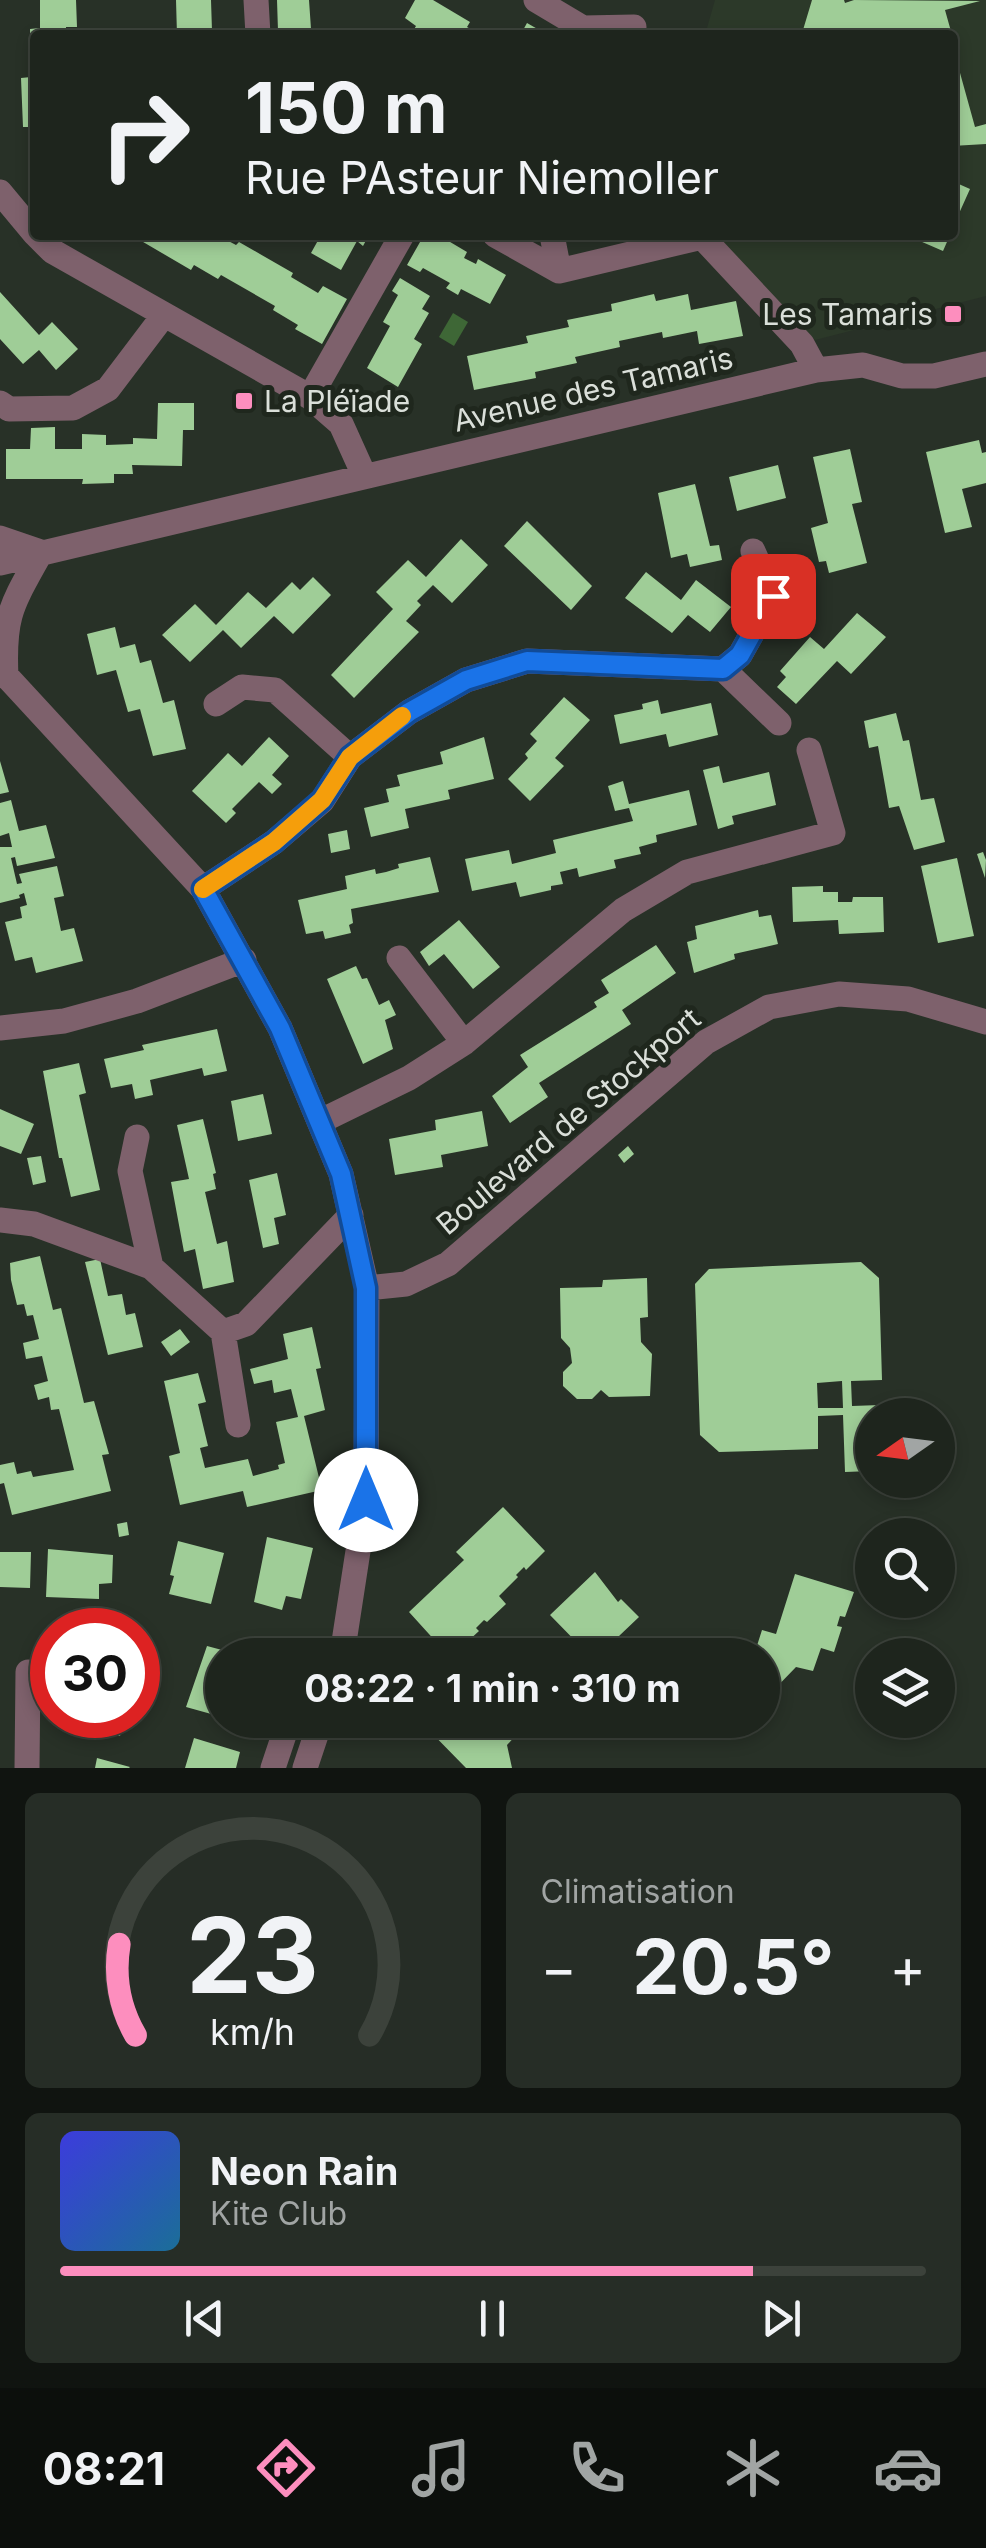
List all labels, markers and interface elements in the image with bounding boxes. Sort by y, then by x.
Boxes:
text: 150 m [245,65,448,150]
icon: right [80,70,210,200]
text: Rue PAsteur Niemoller [245,150,719,205]
place label: Les Tamaris [762,296,933,332]
marker: Les Tamaris [942,303,964,325]
street label: Avenue des Tamaris [450,339,736,439]
place label: La Pléïade [264,383,410,419]
marker: La Pléïade [233,390,255,412]
pin [731,554,816,639]
icon: arrive [746,569,801,624]
street label: Boulevard de Stockport [429,1000,707,1242]
north arrow [855,1398,955,1498]
map controls [855,1398,955,1738]
position arrow [314,1448,418,1552]
button: search [855,1518,955,1618]
speed limit sign: 30 [30,1608,160,1738]
button: layers [855,1638,955,1738]
text: 08:22 · 1 min · 310 m [304,1665,681,1711]
text: Climatisation [541,1872,735,1911]
text: 23 [186,1892,319,2018]
text: 20.5° [632,1921,834,2012]
text: − [541,1935,577,2001]
text: + [890,1935,926,2001]
text: km/h [210,2010,295,2054]
text: Neon Rain [210,2148,398,2194]
text: Kite Club [210,2194,347,2233]
icon: previous [177,2291,232,2346]
icon: pause [465,2291,520,2346]
icon: next [754,2291,809,2346]
icon: directions [251,2433,321,2503]
icon: music [406,2433,476,2503]
icon: phone [562,2433,632,2503]
icon: climate [718,2433,788,2503]
icon: car [873,2433,943,2503]
text: 08:21 [43,2441,165,2496]

